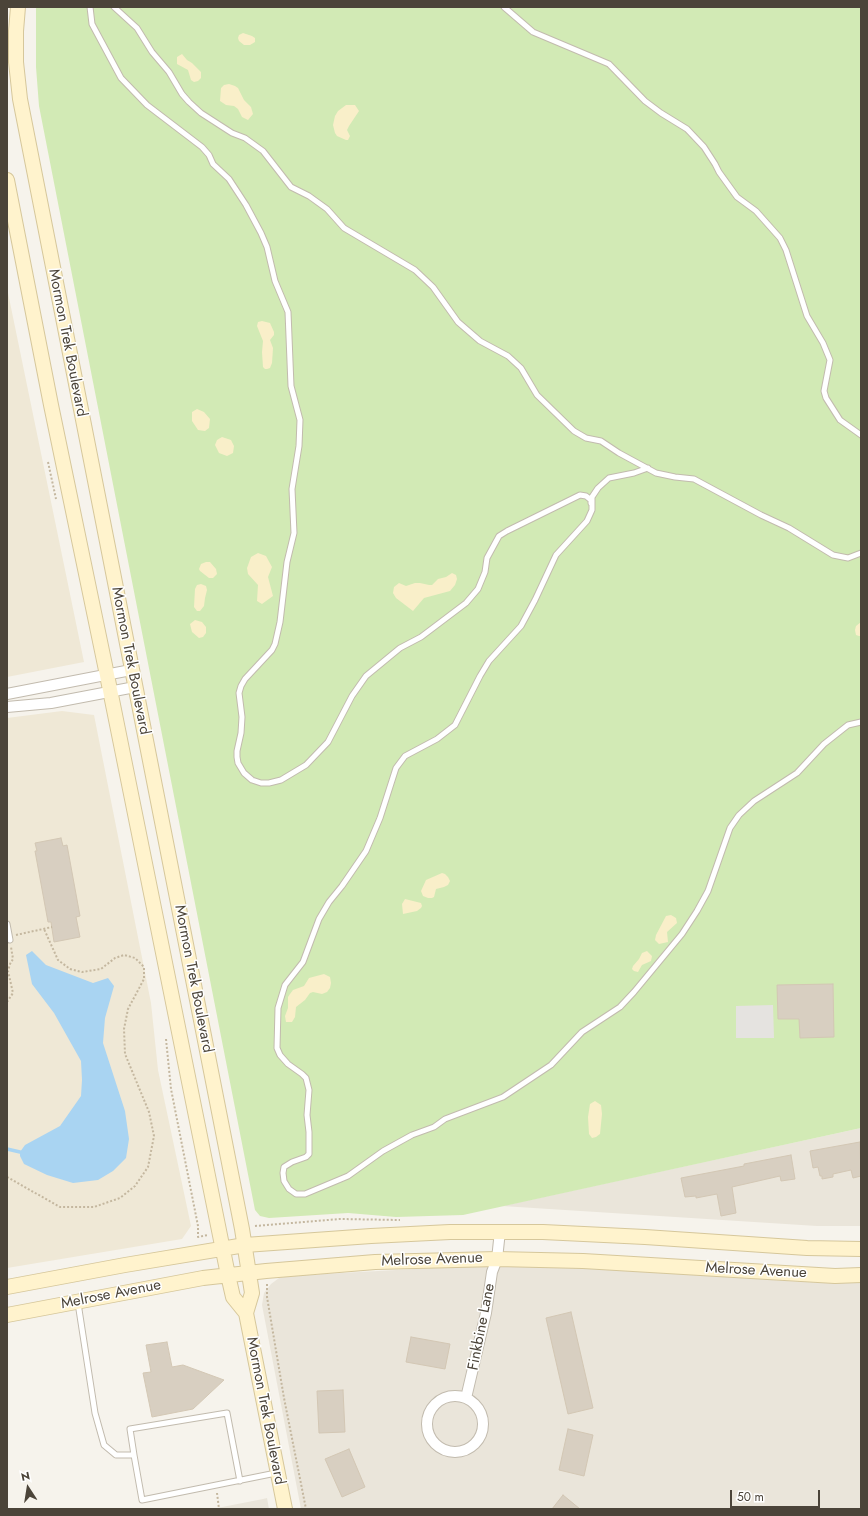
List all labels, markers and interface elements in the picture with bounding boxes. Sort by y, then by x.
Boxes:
street label: Mormon Trek Boulevard [44,268,90,418]
street label: Mormon Trek Boulevard [107,586,153,736]
street label: Mormon Trek Boulevard [170,904,216,1054]
street label: Melrose Avenue [381,1249,483,1271]
street label: Melrose Avenue [705,1259,807,1283]
street label: Melrose Avenue [59,1276,163,1314]
street label: Finkbine Lane [465,1282,499,1372]
street label: Mormon Trek Boulevard [242,1336,288,1486]
north arrow [8,1468,48,1508]
text: N [20,1468,31,1485]
scale bar [732,1482,822,1508]
text: 50 m [737,1488,764,1506]

